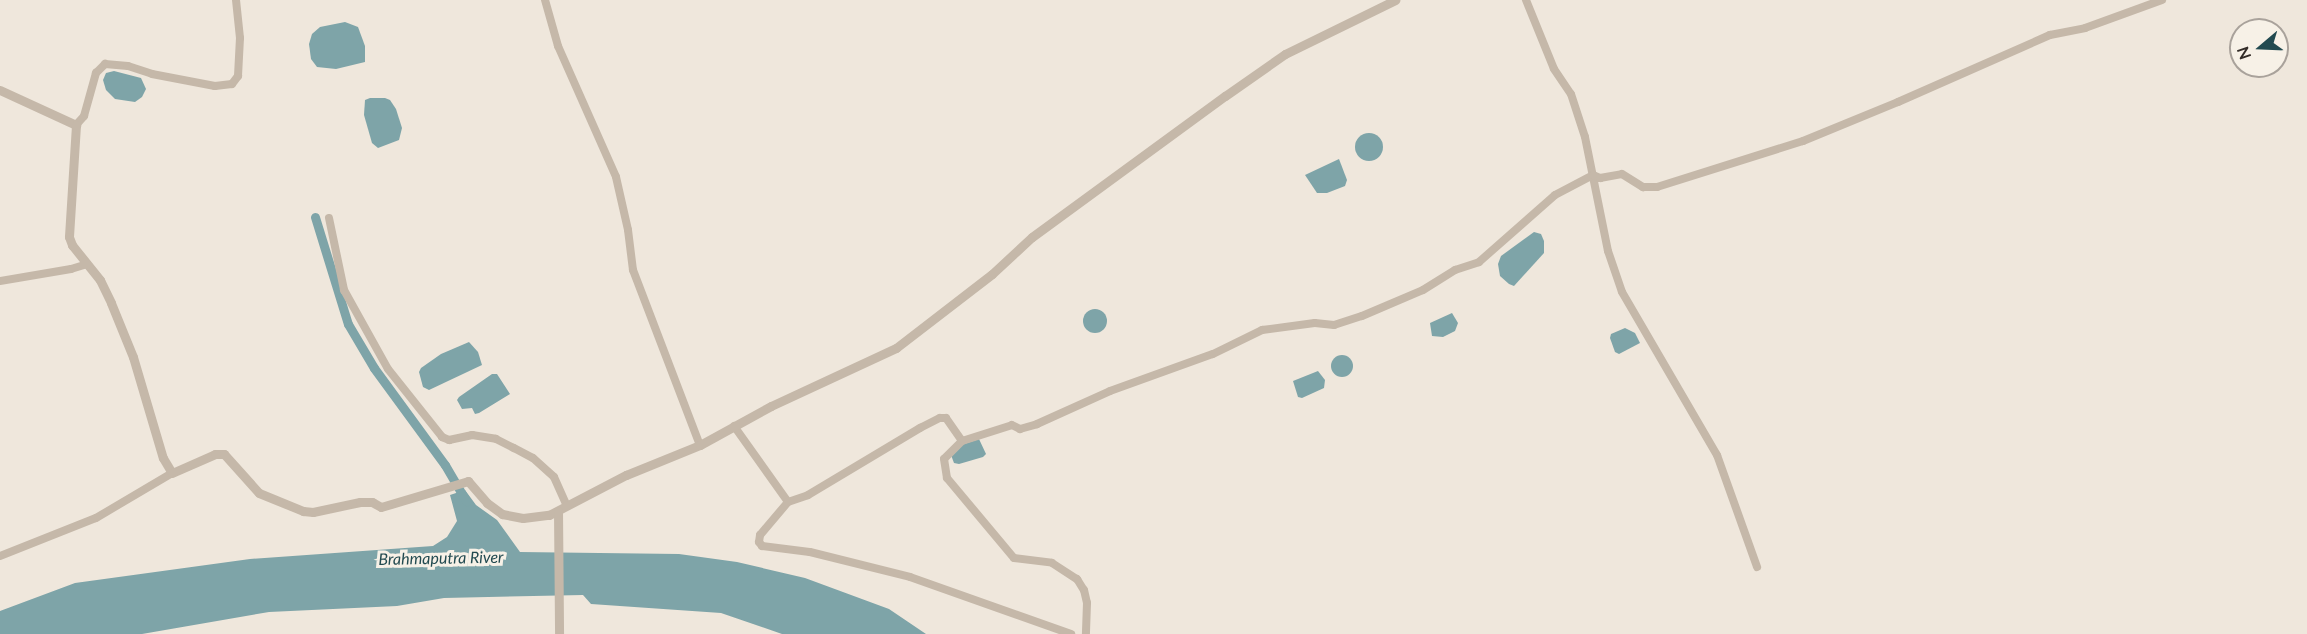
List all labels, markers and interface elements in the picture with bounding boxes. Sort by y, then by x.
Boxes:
north arrow [2229,18,2289,78]
text: N [2232,44,2254,62]
water label: Brahmaputra River [378,547,504,569]

